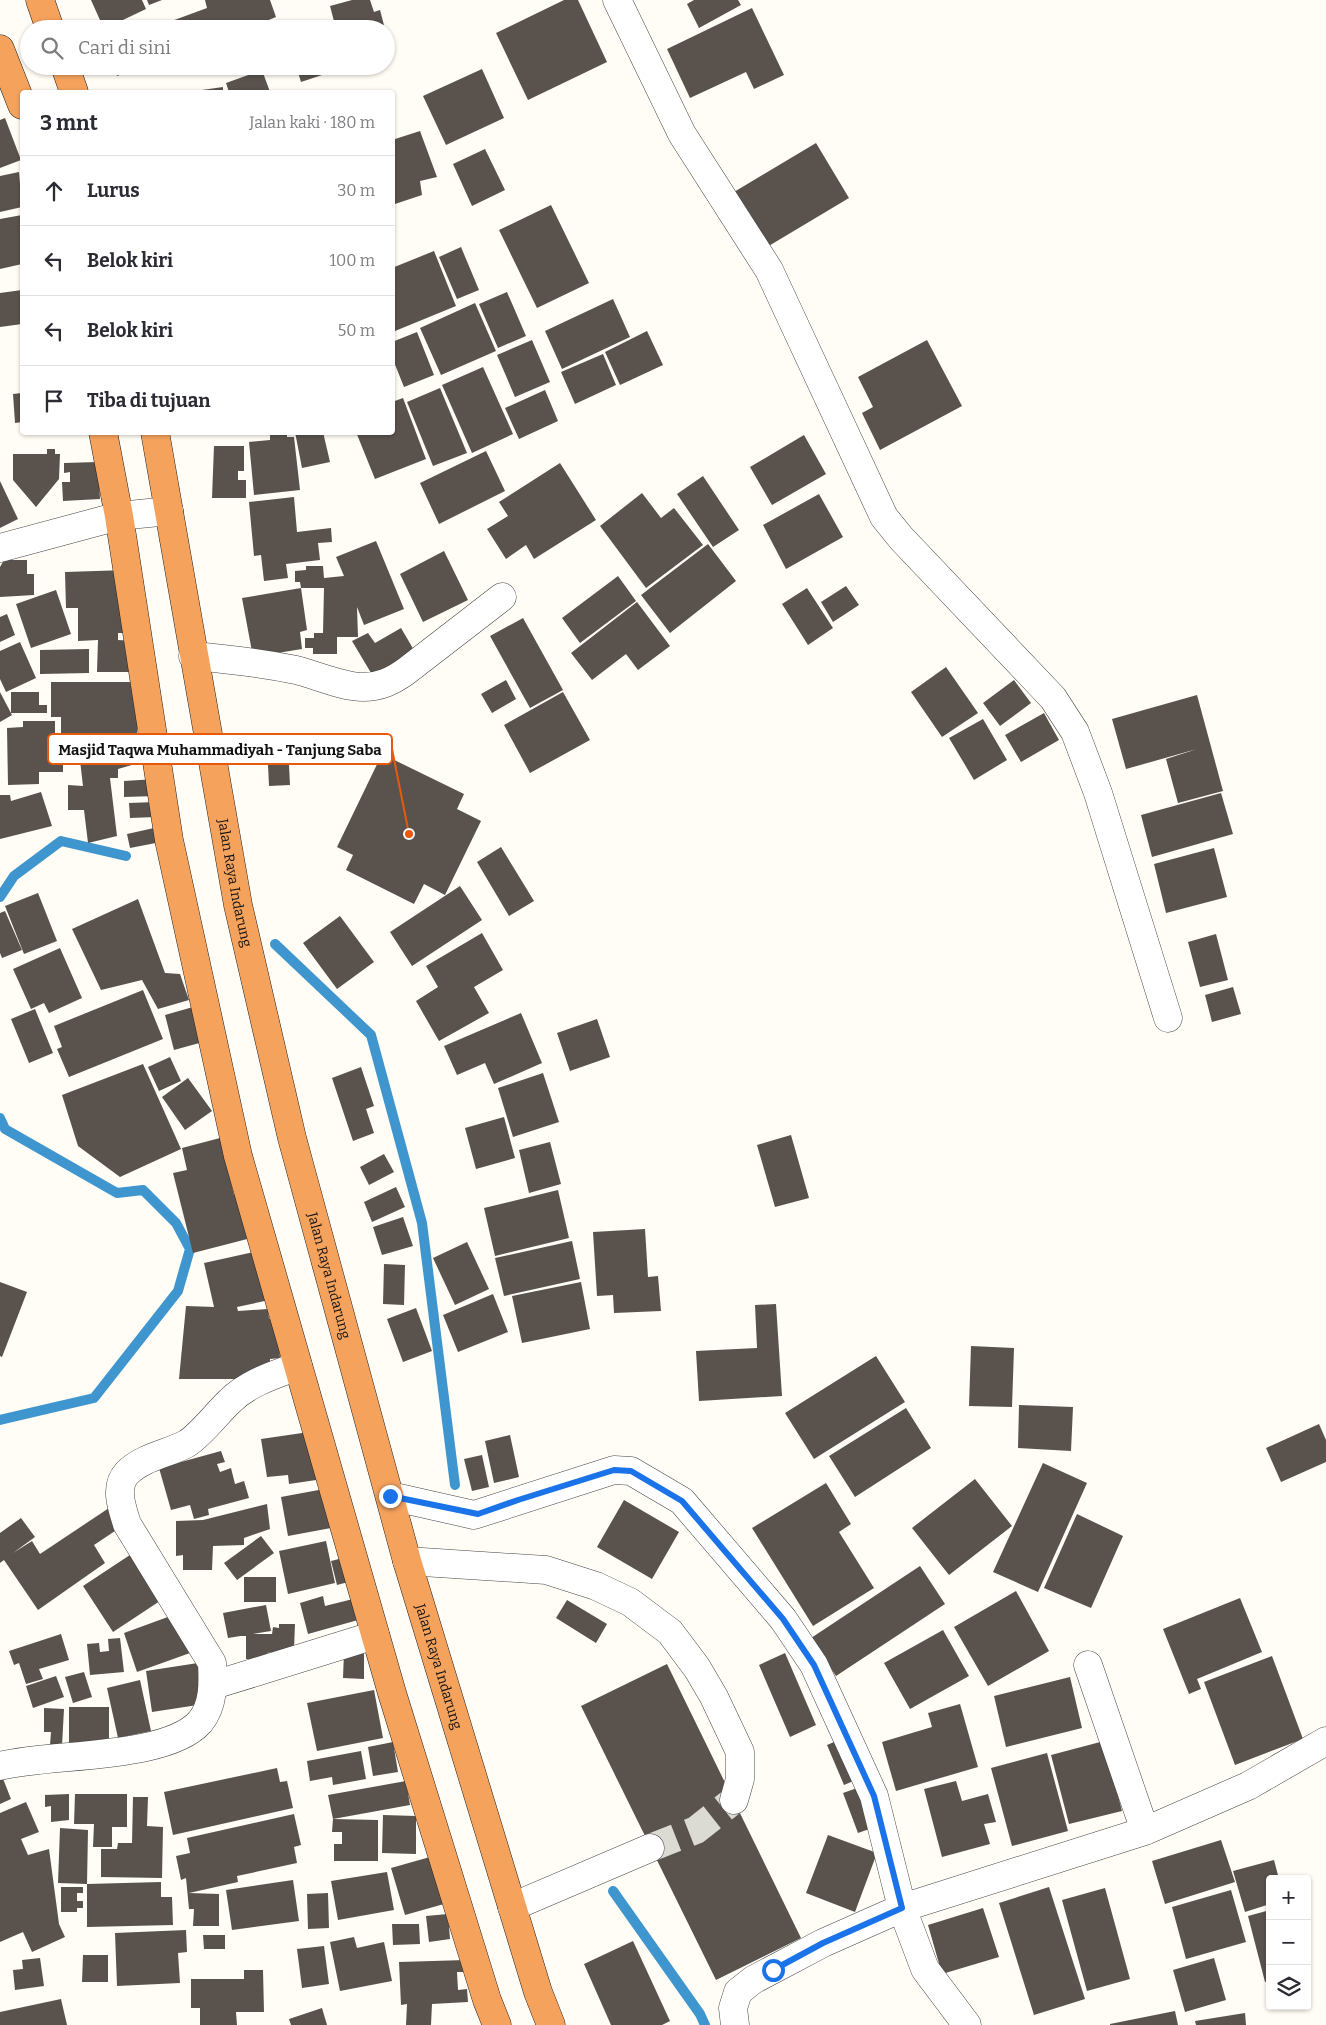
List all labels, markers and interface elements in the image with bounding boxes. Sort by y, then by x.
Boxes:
search box [20,20,395,75]
icon: search [38,34,66,62]
text: Cari di sini [78,36,171,59]
text: 3 mnt [40,110,98,136]
text: Jalan kaki · 180 m [249,113,375,132]
icon: ahead [40,177,68,205]
text: Lurus [87,179,140,202]
text: 30 m [337,181,375,200]
icon: left [40,247,68,275]
text: Belok kiri [87,249,173,272]
text: 100 m [330,251,375,270]
icon: left [40,317,68,345]
text: Belok kiri [87,319,173,342]
text: 50 m [338,321,375,340]
icon: arrive [40,387,68,415]
text: Tiba di tujuan [87,389,211,412]
callout: Masjid Taqwa Muhammadiyah - Tanjung Saba [48,734,392,764]
text: Masjid Taqwa Muhammadiyah - Tanjung Saba [58,741,382,759]
street label: Jalan Raya Indarung [214,817,256,949]
street label: Jalan Raya Indarung [303,1210,354,1341]
route end [379,1485,402,1508]
street label: Jalan Raya Indarung [411,1601,466,1732]
map controls [1266,1875,1311,2010]
button: + [1266,1875,1311,1920]
button: − [1266,1920,1311,1965]
route start [762,1959,785,1982]
button: layers [1266,1965,1311,2010]

